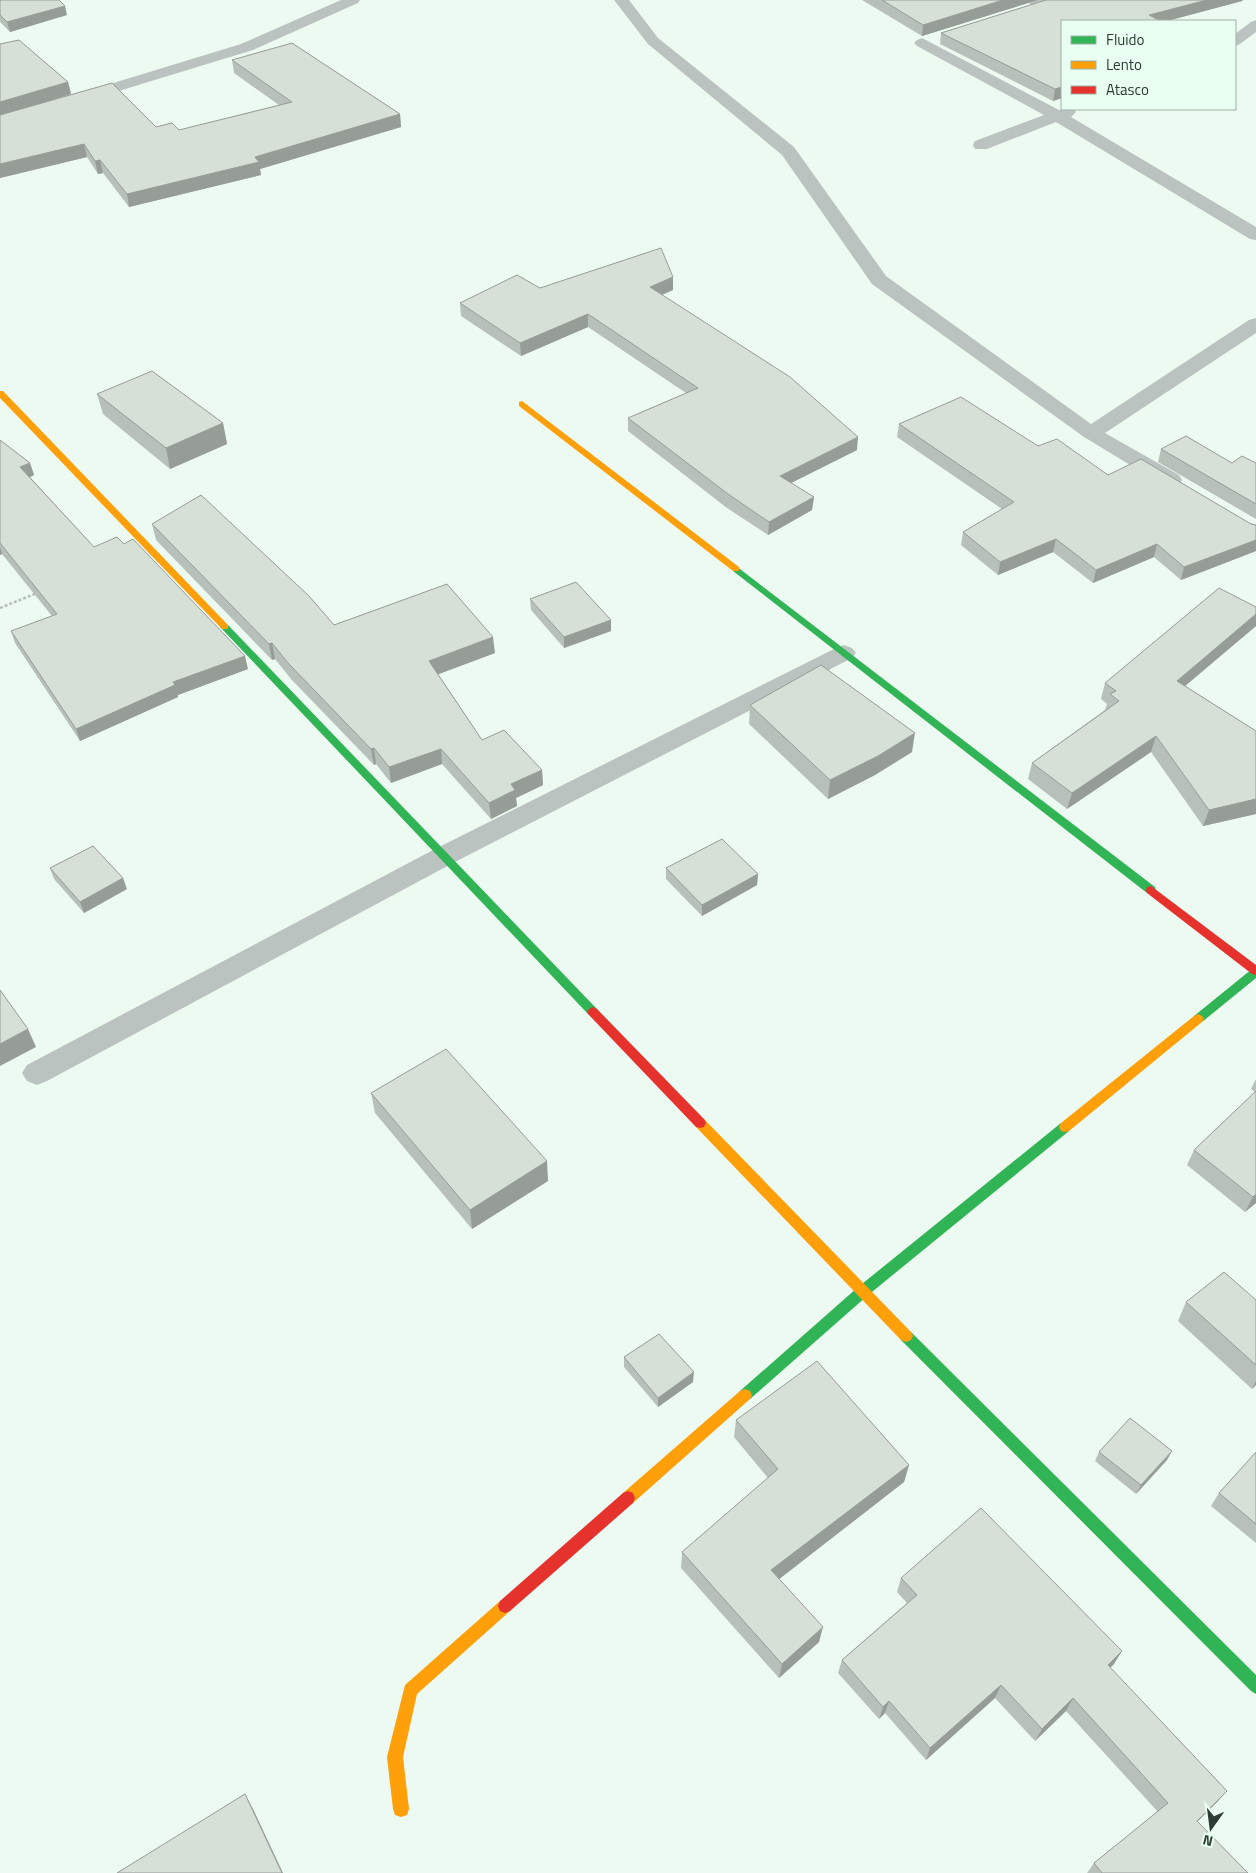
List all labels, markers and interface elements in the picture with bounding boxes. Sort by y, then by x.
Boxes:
legend [1061,20,1236,110]
text: Fluido [1106,28,1145,51]
text: Lento [1106,53,1142,76]
text: Atasco [1106,78,1149,101]
north arrow [1186,1803,1236,1853]
text: N [1200,1830,1215,1852]

